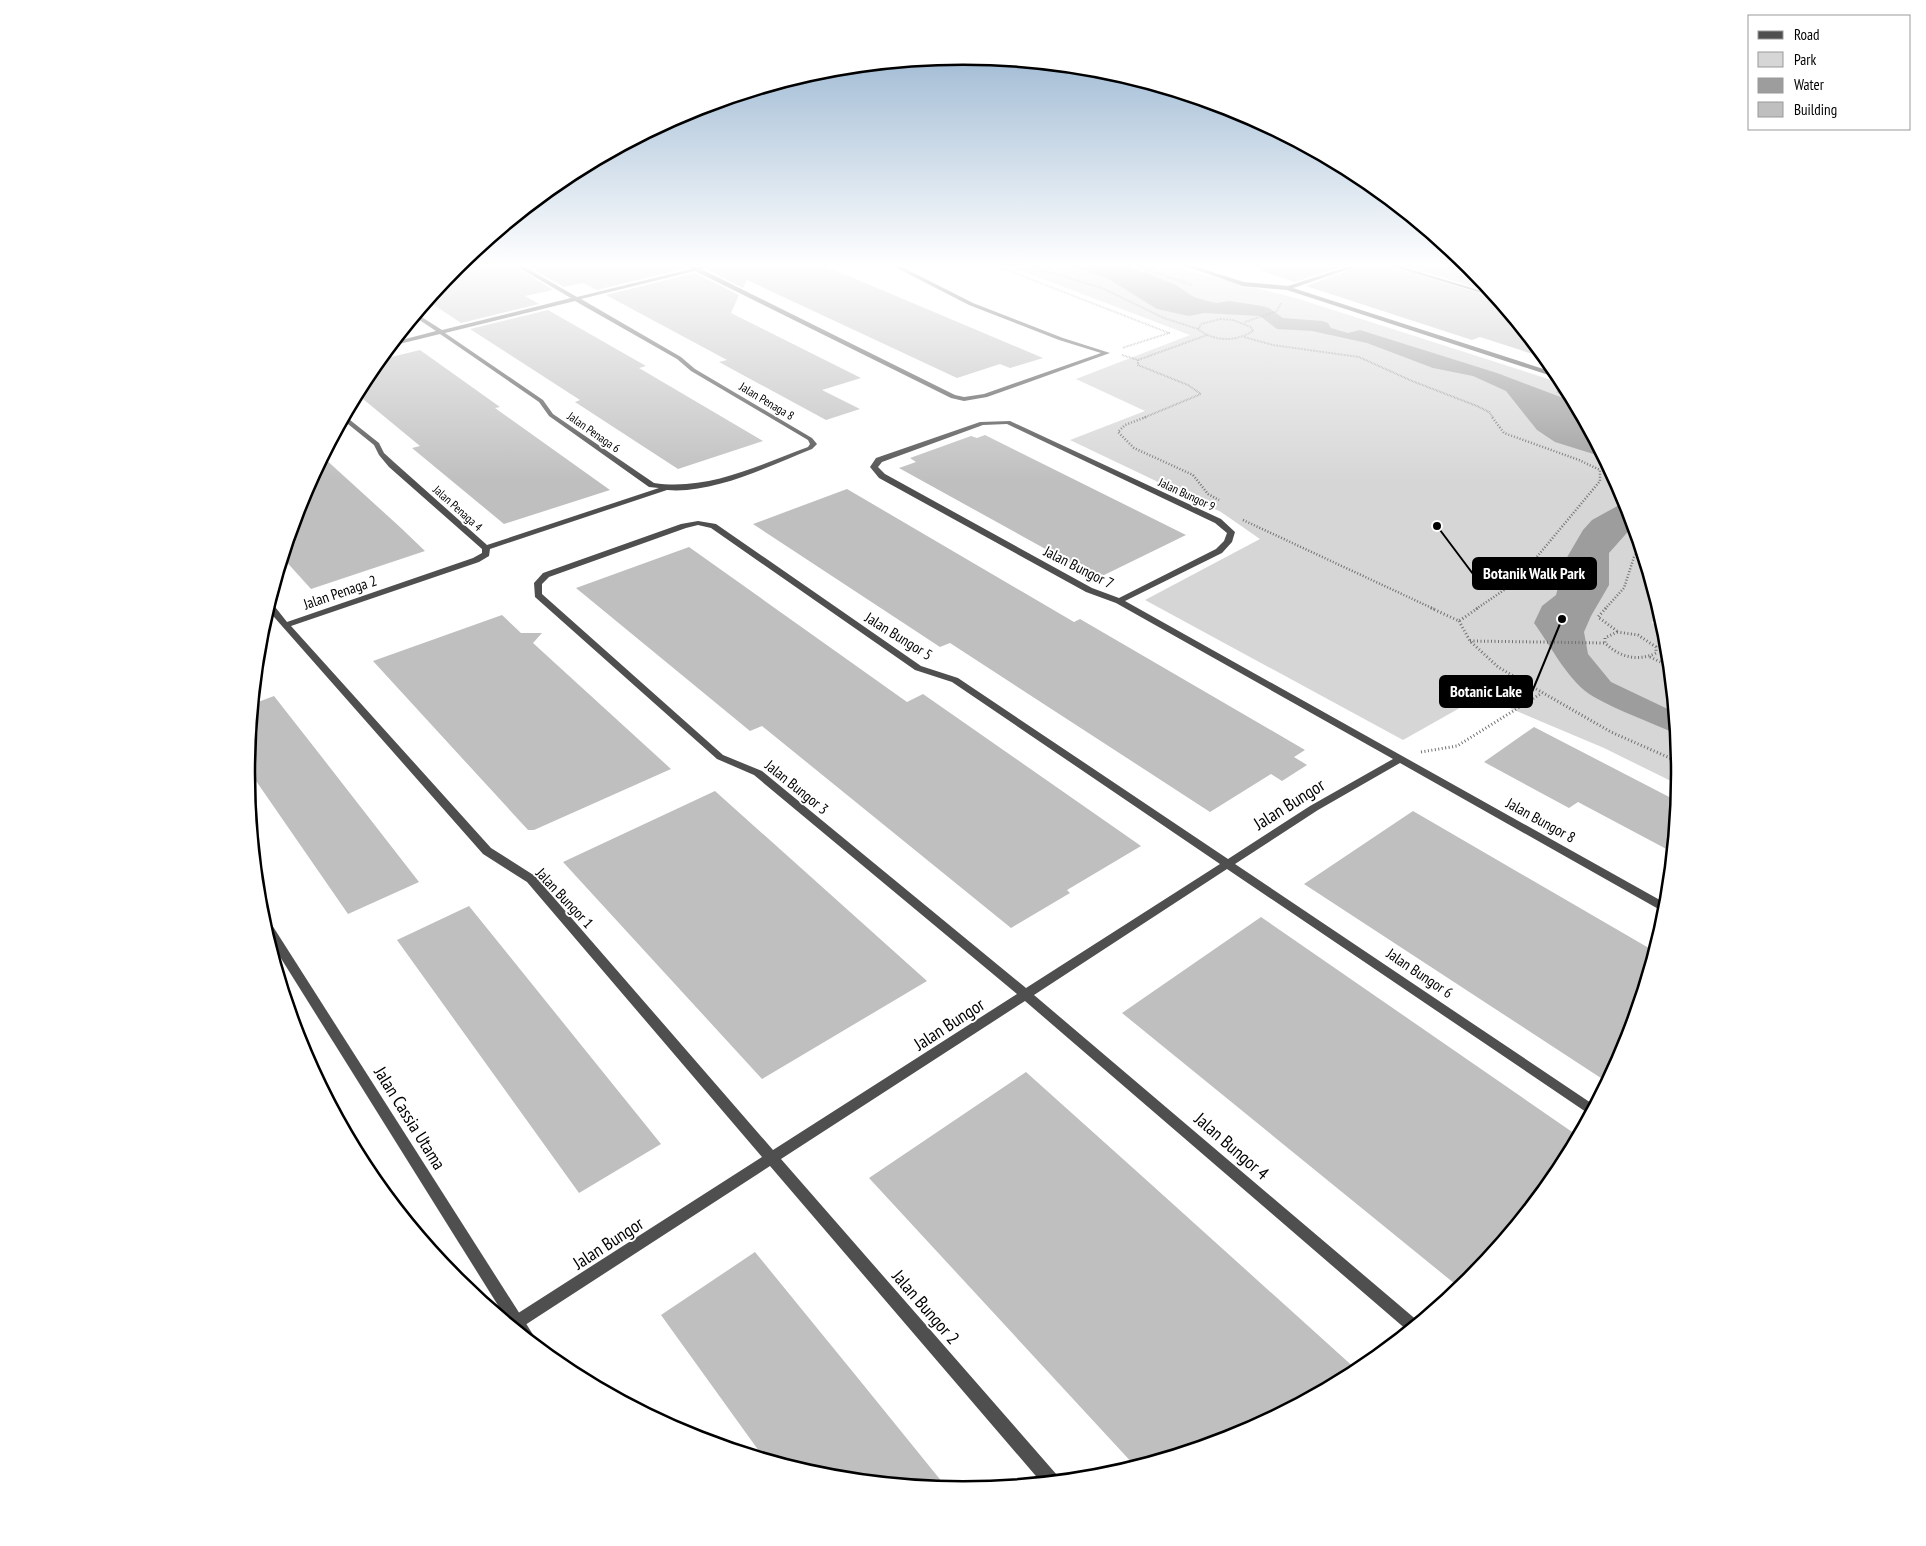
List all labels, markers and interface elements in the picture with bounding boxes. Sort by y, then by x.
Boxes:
legend [1748,15,1911,130]
text: Road [1794,25,1820,44]
text: Park [1794,50,1816,69]
text: Water [1794,75,1825,94]
text: Building [1794,100,1837,119]
street label: Jalan Penaga 8 [736,378,797,423]
street label: Jalan Penaga 6 [564,408,623,456]
street label: Jalan Bungor 9 [1155,474,1218,514]
street label: Jalan Penaga 4 [430,481,486,534]
street label: Jalan Bungor 7 [1040,541,1117,593]
callout: Botanik Walk Park [1473,558,1596,589]
text: Botanik Walk Park [1483,563,1585,583]
street label: Jalan Penaga 2 [300,571,379,614]
street label: Jalan Bungor 5 [861,607,936,664]
callout: Botanic Lake [1440,676,1532,707]
text: Botanic Lake [1450,681,1522,701]
street label: Jalan Bungor 3 [761,755,833,818]
street label: Jalan Bungor [1248,773,1329,835]
street label: Jalan Bungor 8 [1502,793,1579,847]
street label: Jalan Bungor 1 [531,863,598,932]
street label: Jalan Bungor 6 [1382,943,1457,1002]
street label: Jalan Bungor [909,993,989,1056]
street label: Jalan Cassia Utama [369,1061,451,1174]
street label: Jalan Bungor 4 [1189,1107,1274,1185]
street label: Jalan Bungor [568,1212,648,1275]
street label: Jalan Bungor 2 [887,1264,965,1349]

